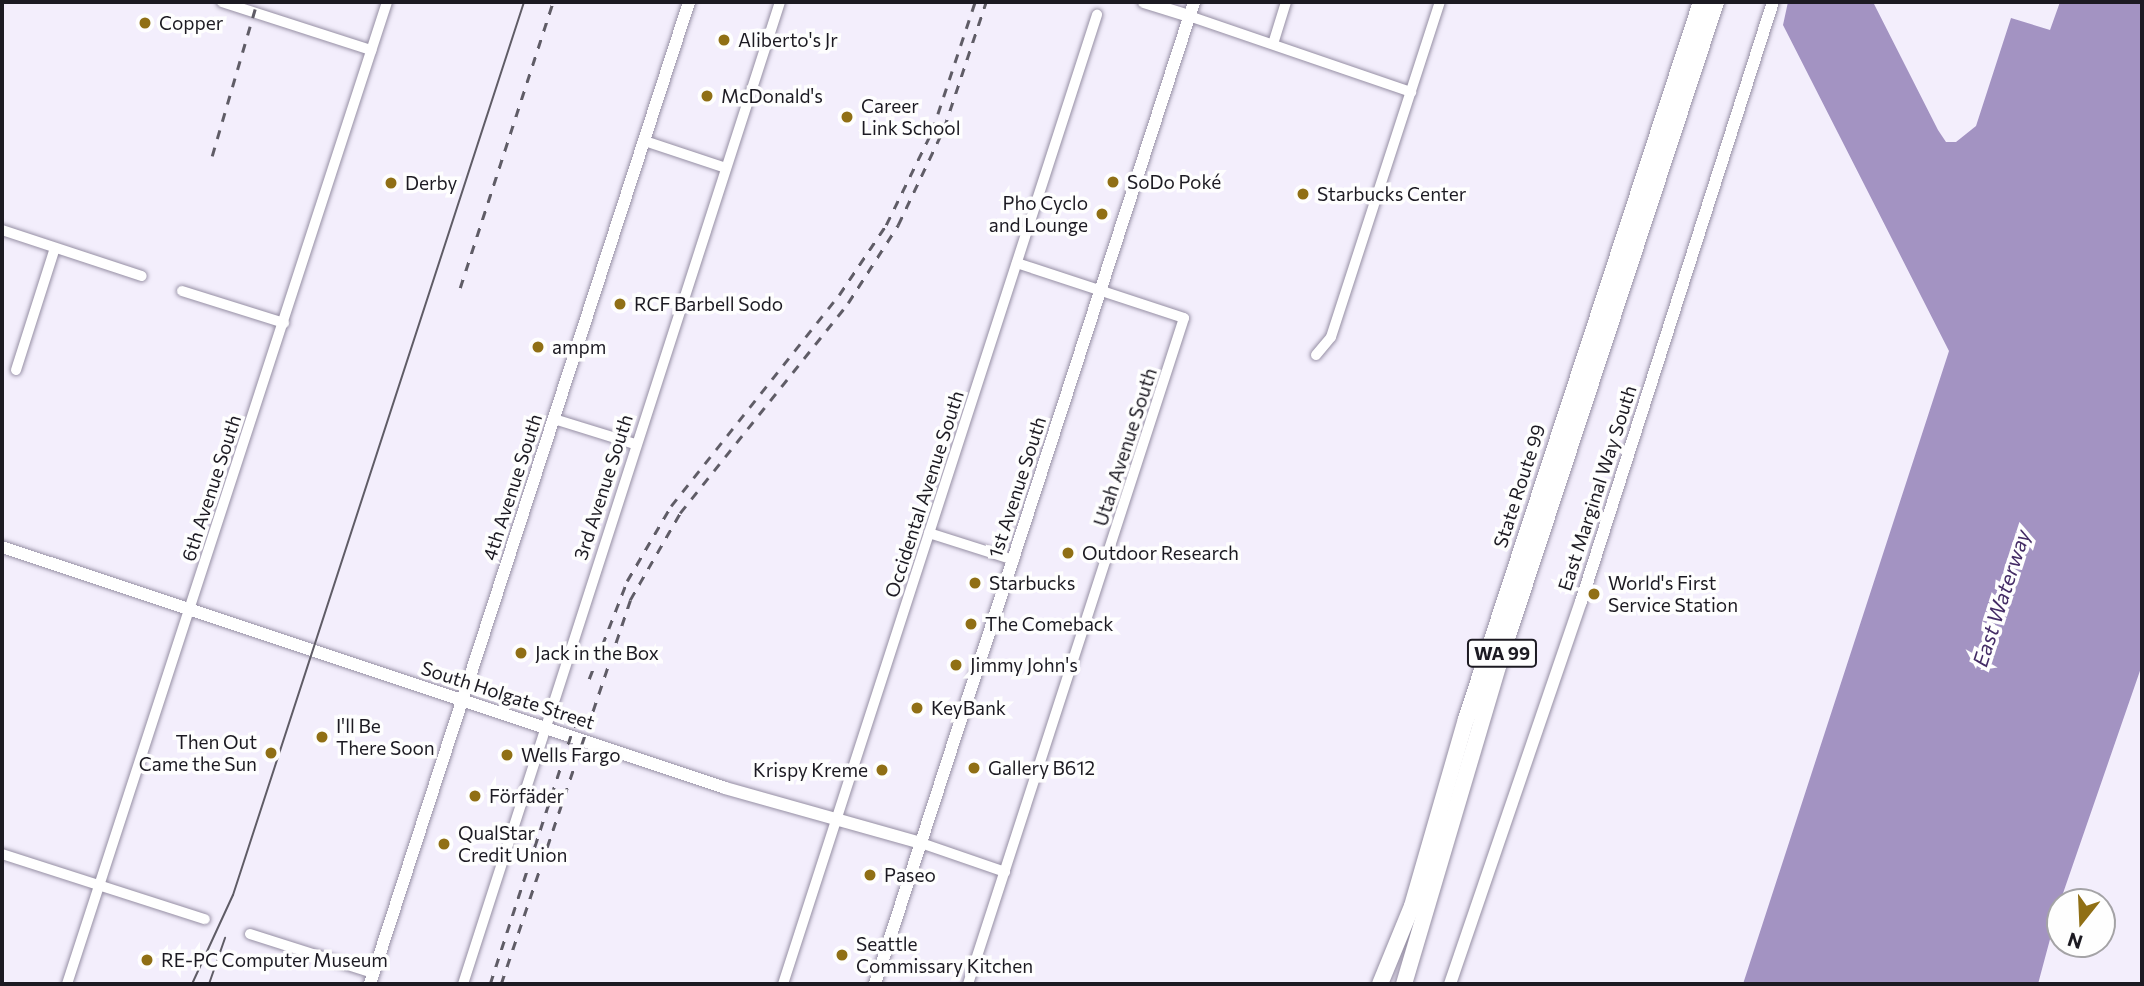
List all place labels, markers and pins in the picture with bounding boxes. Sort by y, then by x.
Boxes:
place label: Copper [159,12,223,34]
marker: Copper [137,15,153,31]
place label: Aliberto's Jr [738,29,838,51]
marker: Aliberto's Jr [716,32,732,48]
place label: McDonald's [721,85,823,107]
marker: McDonald's [699,88,715,104]
place label: Career Link School [861,95,961,139]
marker: Career Link School [839,109,855,125]
place label: SoDo Poké [1127,171,1221,193]
place label: Derby [405,172,457,194]
marker: SoDo Poké [1105,174,1121,190]
marker: Derby [383,175,399,191]
place label: Starbucks Center [1317,183,1466,205]
marker: Starbucks Center [1295,186,1311,202]
place label: Pho Cyclo and Lounge [989,192,1088,236]
marker: Pho Cyclo and Lounge [1094,206,1110,222]
place label: RCF Barbell Sodo [634,293,783,315]
marker: RCF Barbell Sodo [612,296,628,312]
place label: ampm [552,336,606,358]
marker: ampm [530,339,546,355]
place label: Outdoor Research [1082,542,1239,564]
marker: Outdoor Research [1060,545,1076,561]
place label: Starbucks [989,572,1075,594]
place label: World's First Service Station [1608,572,1738,616]
marker: Starbucks [967,575,983,591]
marker: World's First Service Station [1586,586,1602,602]
place label: The Comeback [985,613,1114,635]
marker: The Comeback [963,616,979,632]
place label: Jack in the Box [535,642,659,664]
marker: Jack in the Box [513,645,529,661]
place label: Jimmy John's [970,654,1078,676]
marker: Jimmy John's [948,657,964,673]
place label: KeyBank [931,697,1006,719]
marker: KeyBank [909,700,925,716]
place label: I'll Be There Soon [336,715,435,759]
marker: I'll Be There Soon [314,729,330,745]
place label: Then Out Came the Sun [139,731,257,775]
place label: Wells Fargo [521,744,621,766]
marker: Then Out Came the Sun [263,745,279,761]
marker: Wells Fargo [499,747,515,763]
place label: Gallery B612 [988,757,1095,779]
place label: Krispy Kreme [753,759,868,781]
marker: Gallery B612 [966,760,982,776]
marker: Krispy Kreme [874,762,890,778]
place label: Förfäder [489,785,564,807]
marker: Förfäder [467,788,483,804]
place label: QualStar Credit Union [458,822,567,866]
marker: QualStar Credit Union [436,836,452,852]
place label: Paseo [884,864,936,886]
marker: Paseo [862,867,878,883]
place label: Seattle Commissary Kitchen [856,933,1033,977]
marker: Seattle Commissary Kitchen [834,947,850,963]
place label: RE-PC Computer Museum [161,949,388,971]
marker: RE-PC Computer Museum [139,952,155,968]

